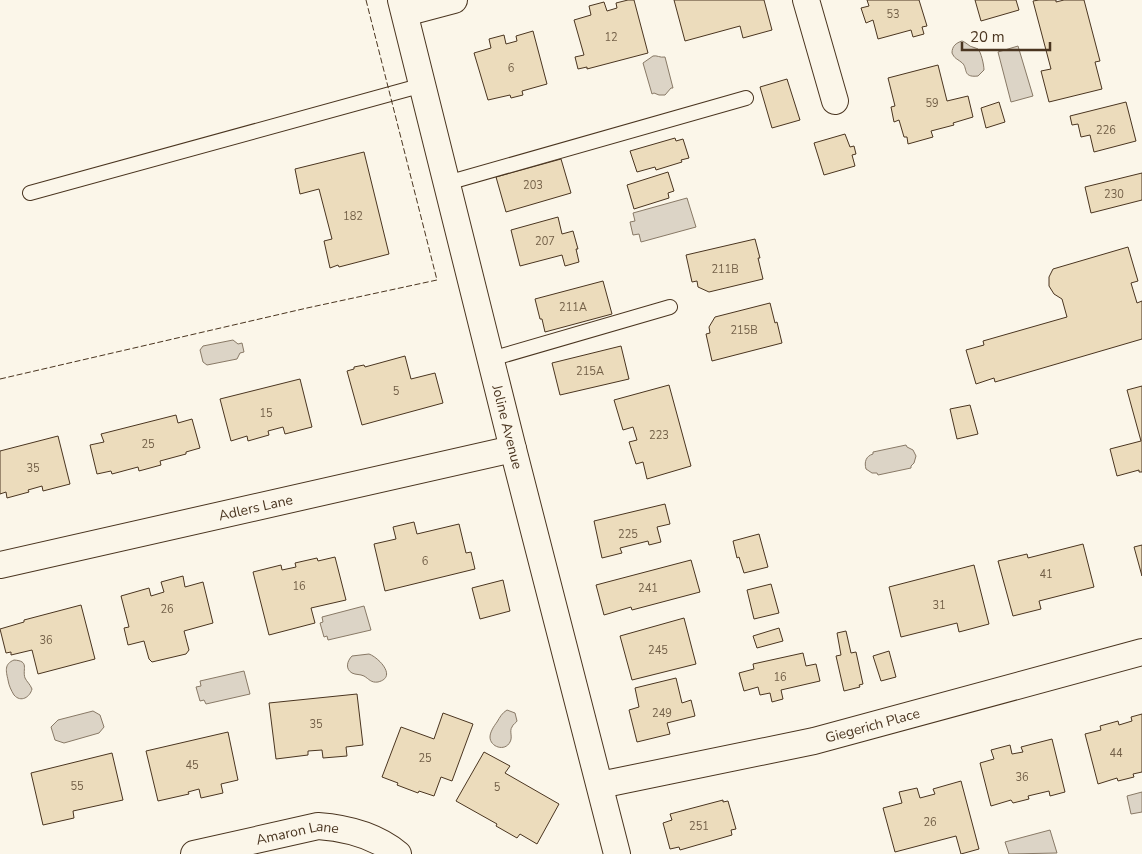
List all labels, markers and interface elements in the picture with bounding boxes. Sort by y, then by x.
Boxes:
house number: 53 [886,7,900,22]
scale bar [962,20,1050,52]
text: 20 m [970,27,1005,47]
house number: 12 [604,30,618,45]
house number: 6 [508,61,515,76]
house number: 59 [925,96,939,111]
house number: 226 [1096,123,1116,138]
house number: 203 [523,178,543,193]
house number: 230 [1104,187,1124,202]
house number: 182 [343,209,363,224]
house number: 207 [535,234,555,249]
house number: 211B [711,262,739,277]
house number: 211A [559,300,587,315]
house number: 215B [730,323,758,338]
house number: 215A [576,364,604,379]
street label: Joline Avenue [488,382,527,471]
house number: 5 [393,384,400,399]
house number: 15 [259,406,273,421]
house number: 223 [649,428,669,443]
house number: 25 [141,437,155,452]
house number: 35 [26,461,40,476]
street label: Adlers Lane [217,490,295,525]
house number: 225 [618,527,638,542]
house number: 6 [422,554,429,569]
house number: 41 [1039,567,1053,582]
house number: 16 [292,579,306,594]
house number: 241 [638,581,658,596]
house number: 31 [932,598,946,613]
house number: 26 [160,602,174,617]
house number: 36 [39,633,53,648]
house number: 245 [648,643,668,658]
house number: 16 [773,670,787,685]
street label: Giegerich Place [823,703,922,747]
house number: 249 [652,706,672,721]
house number: 35 [309,717,323,732]
house number: 44 [1109,746,1123,761]
house number: 25 [418,751,432,766]
house number: 45 [185,758,199,773]
house number: 36 [1015,770,1029,785]
house number: 55 [70,779,84,794]
house number: 5 [494,780,501,795]
house number: 26 [923,815,937,830]
street label: Amaron Lane [254,816,340,849]
house number: 251 [689,819,709,834]

